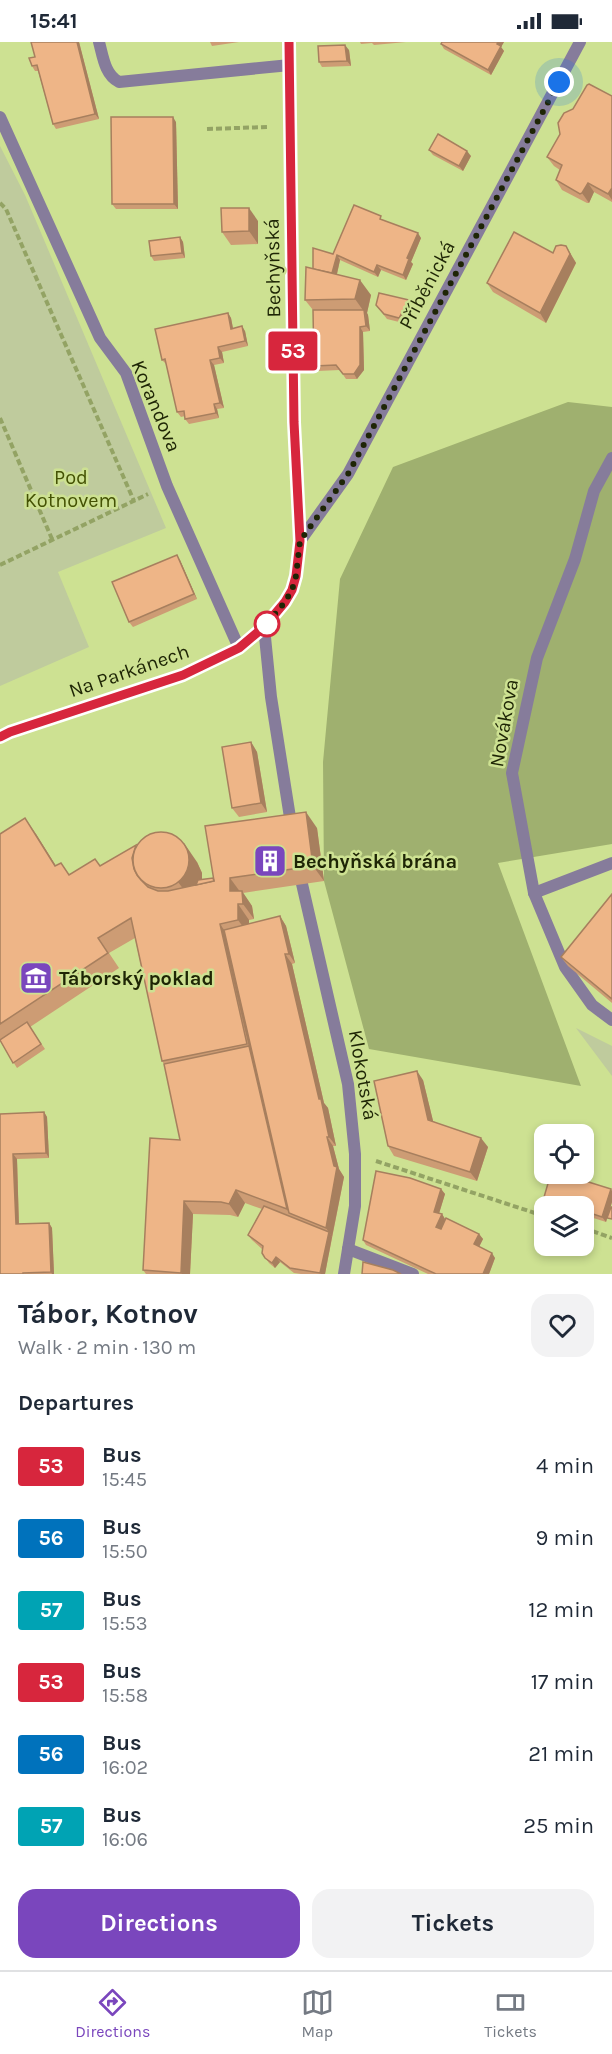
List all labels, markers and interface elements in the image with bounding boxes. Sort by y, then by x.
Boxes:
text: 15:41 [30,8,78,34]
your location [544,67,574,97]
street label: Bechyňská [261,218,285,318]
street label: Příběnická [394,237,460,333]
line badge: 53 [266,332,320,370]
text: 53 [280,339,306,363]
street label: Korandova [126,357,186,455]
park label: Pod Kotnovem [25,466,117,512]
unlabelled marker [254,611,280,637]
street label: Na Parkánech [66,640,192,702]
street label: Novákova [485,677,523,769]
building icon: Bechyňská brána [252,843,288,879]
place label: Bechyňská brána [293,850,457,873]
museum icon: Táborský poklad [18,960,54,996]
place label: Táborský poklad [59,967,214,990]
street label: Klokotská [344,1028,382,1122]
map controls [534,1124,594,1256]
button: locate [534,1124,594,1184]
button: layers [534,1196,594,1256]
button: heart [531,1294,594,1357]
text: Tábor, Kotnov [18,1297,198,1330]
text: Walk · 2 min · 130 m [18,1336,196,1359]
text: Departures [18,1390,134,1416]
text: Bus [102,1442,142,1468]
text: 4 min [536,1453,594,1479]
text: 53 [38,1454,64,1478]
text: 15:45 [102,1468,147,1491]
text: Bus [102,1514,142,1540]
text: 9 min [536,1525,594,1551]
text: 56 [39,1526,63,1550]
text: 15:50 [102,1540,148,1563]
text: Bus [102,1586,142,1612]
text: 12 min [528,1597,594,1623]
text: 57 [40,1598,62,1622]
text: 15:53 [102,1612,148,1635]
text: Bus [102,1658,142,1684]
text: 17 min [531,1669,594,1695]
text: 53 [38,1670,64,1694]
text: 15:58 [102,1684,148,1707]
text: Bus [102,1730,142,1756]
text: 21 min [528,1741,594,1767]
text: 56 [39,1742,63,1766]
text: 16:02 [102,1756,148,1779]
text: Bus [102,1802,142,1828]
text: 25 min [523,1813,594,1839]
text: 57 [40,1814,62,1838]
text: 16:06 [102,1828,148,1851]
button: Directions [18,1889,300,1958]
button: Tickets [312,1889,594,1958]
tab: Directions [75,1986,150,2041]
tab: Map [301,1986,334,2041]
tab: Tickets [484,1986,537,2041]

